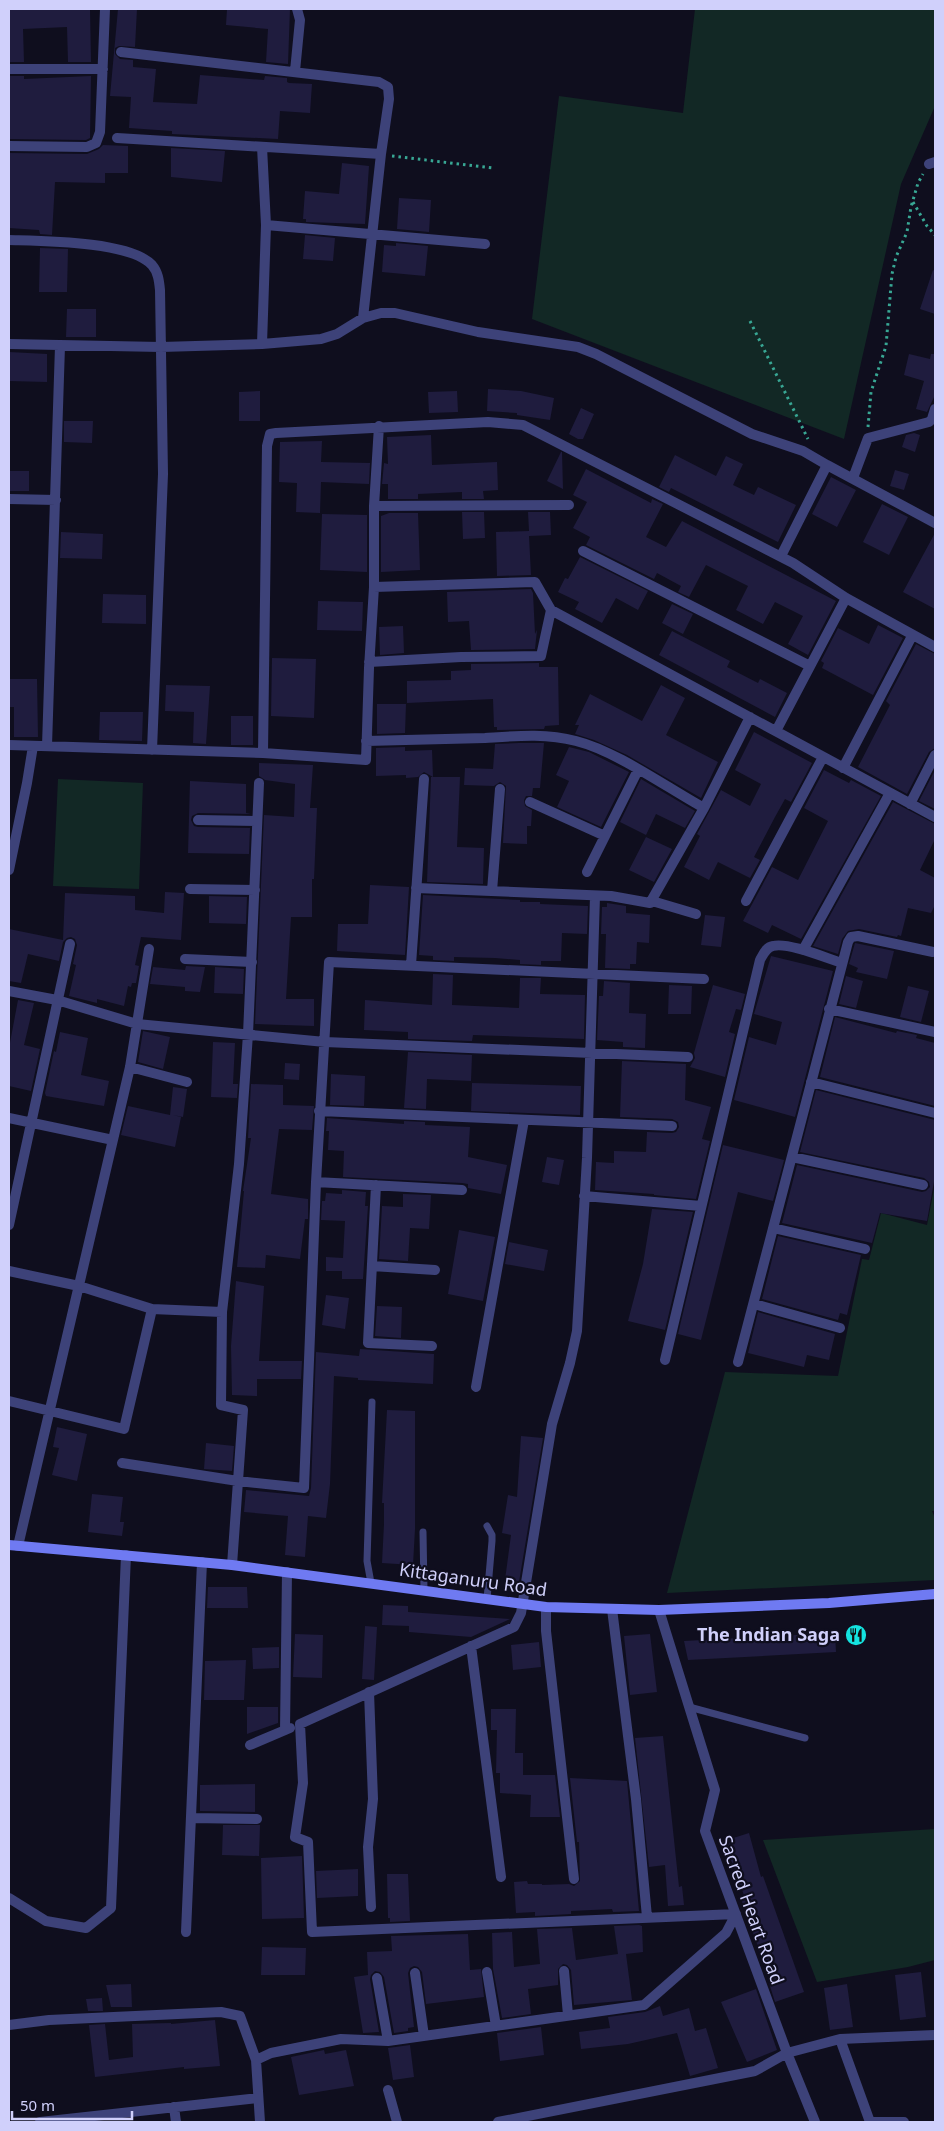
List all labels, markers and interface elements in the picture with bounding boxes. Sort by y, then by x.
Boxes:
street label: Kittaganuru Road [398,1557,548,1601]
place label: The Indian Saga [697,1622,840,1646]
restaurant icon: The Indian Saga [844,1623,868,1647]
street label: Sacred Heart Road [714,1832,790,1988]
scale bar [12,2088,132,2120]
text: 50 m [20,2095,55,2115]

